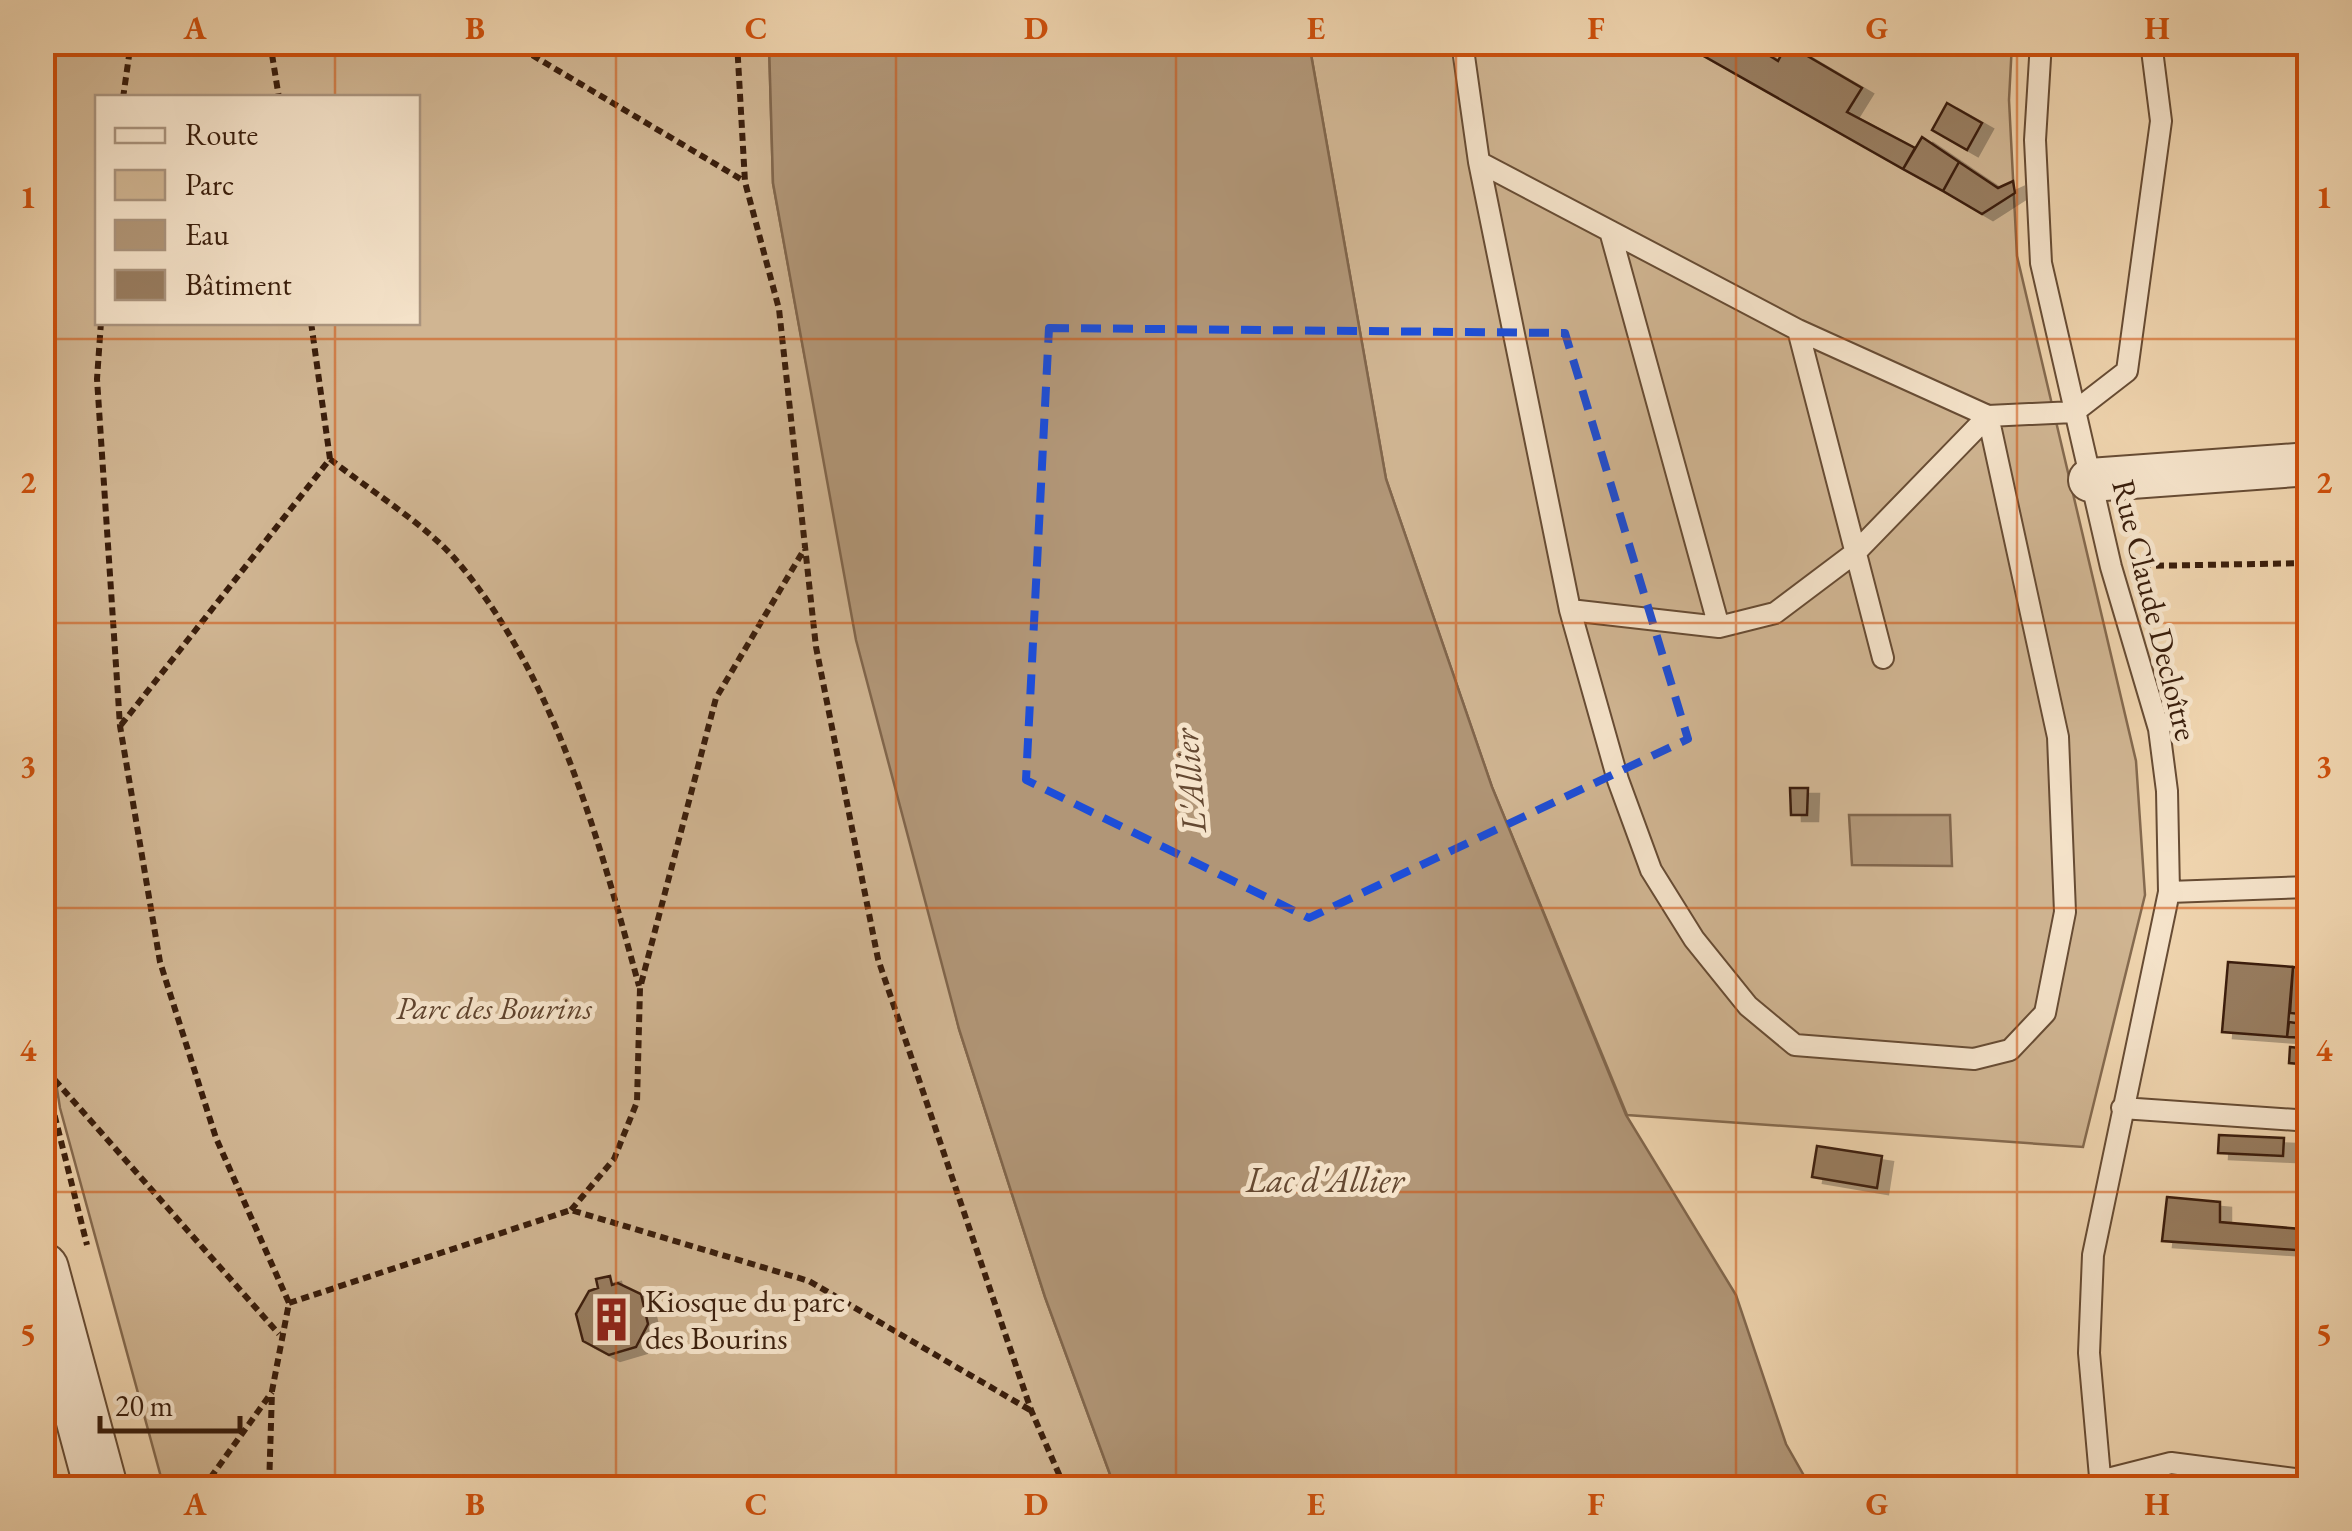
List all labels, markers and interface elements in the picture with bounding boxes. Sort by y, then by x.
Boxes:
text: A [182,7,207,49]
text: B [465,7,485,49]
text: C [745,7,767,49]
text: D [1024,7,1048,49]
text: E [1307,7,1325,49]
text: F [1587,7,1605,49]
text: G [1865,7,1889,49]
text: H [2144,7,2170,49]
legend [95,95,420,325]
text: Route [185,115,258,154]
text: Parc [185,165,234,204]
text: 1 [20,176,36,218]
text: 1 [2316,176,2332,218]
text: Eau [185,215,229,254]
text: Bâtiment [185,265,292,304]
text: 2 [20,461,37,503]
text: 2 [2316,461,2333,503]
street label: Rue Claude Decloître [2102,475,2208,745]
water label: L'Allier [1162,725,1216,836]
text: 3 [20,745,36,787]
text: 3 [2316,745,2332,787]
park label: Parc des Bourins [396,987,592,1029]
text: 4 [20,1029,38,1071]
text: 4 [2316,1029,2334,1071]
water label: Lac d'Allier [1245,1157,1406,1202]
place label: Kiosque du parc des Bourins [645,1280,845,1359]
building icon: Kiosque du parc des Bourins [588,1295,636,1343]
text: 5 [20,1313,36,1355]
text: 5 [2316,1313,2332,1355]
scale bar [100,1371,240,1433]
text: 20 m [115,1386,173,1425]
text: A [182,1483,207,1525]
text: B [465,1483,485,1525]
text: C [745,1483,767,1525]
text: D [1024,1483,1048,1525]
text: E [1307,1483,1325,1525]
text: F [1587,1483,1605,1525]
text: G [1865,1483,1889,1525]
text: H [2144,1483,2170,1525]

